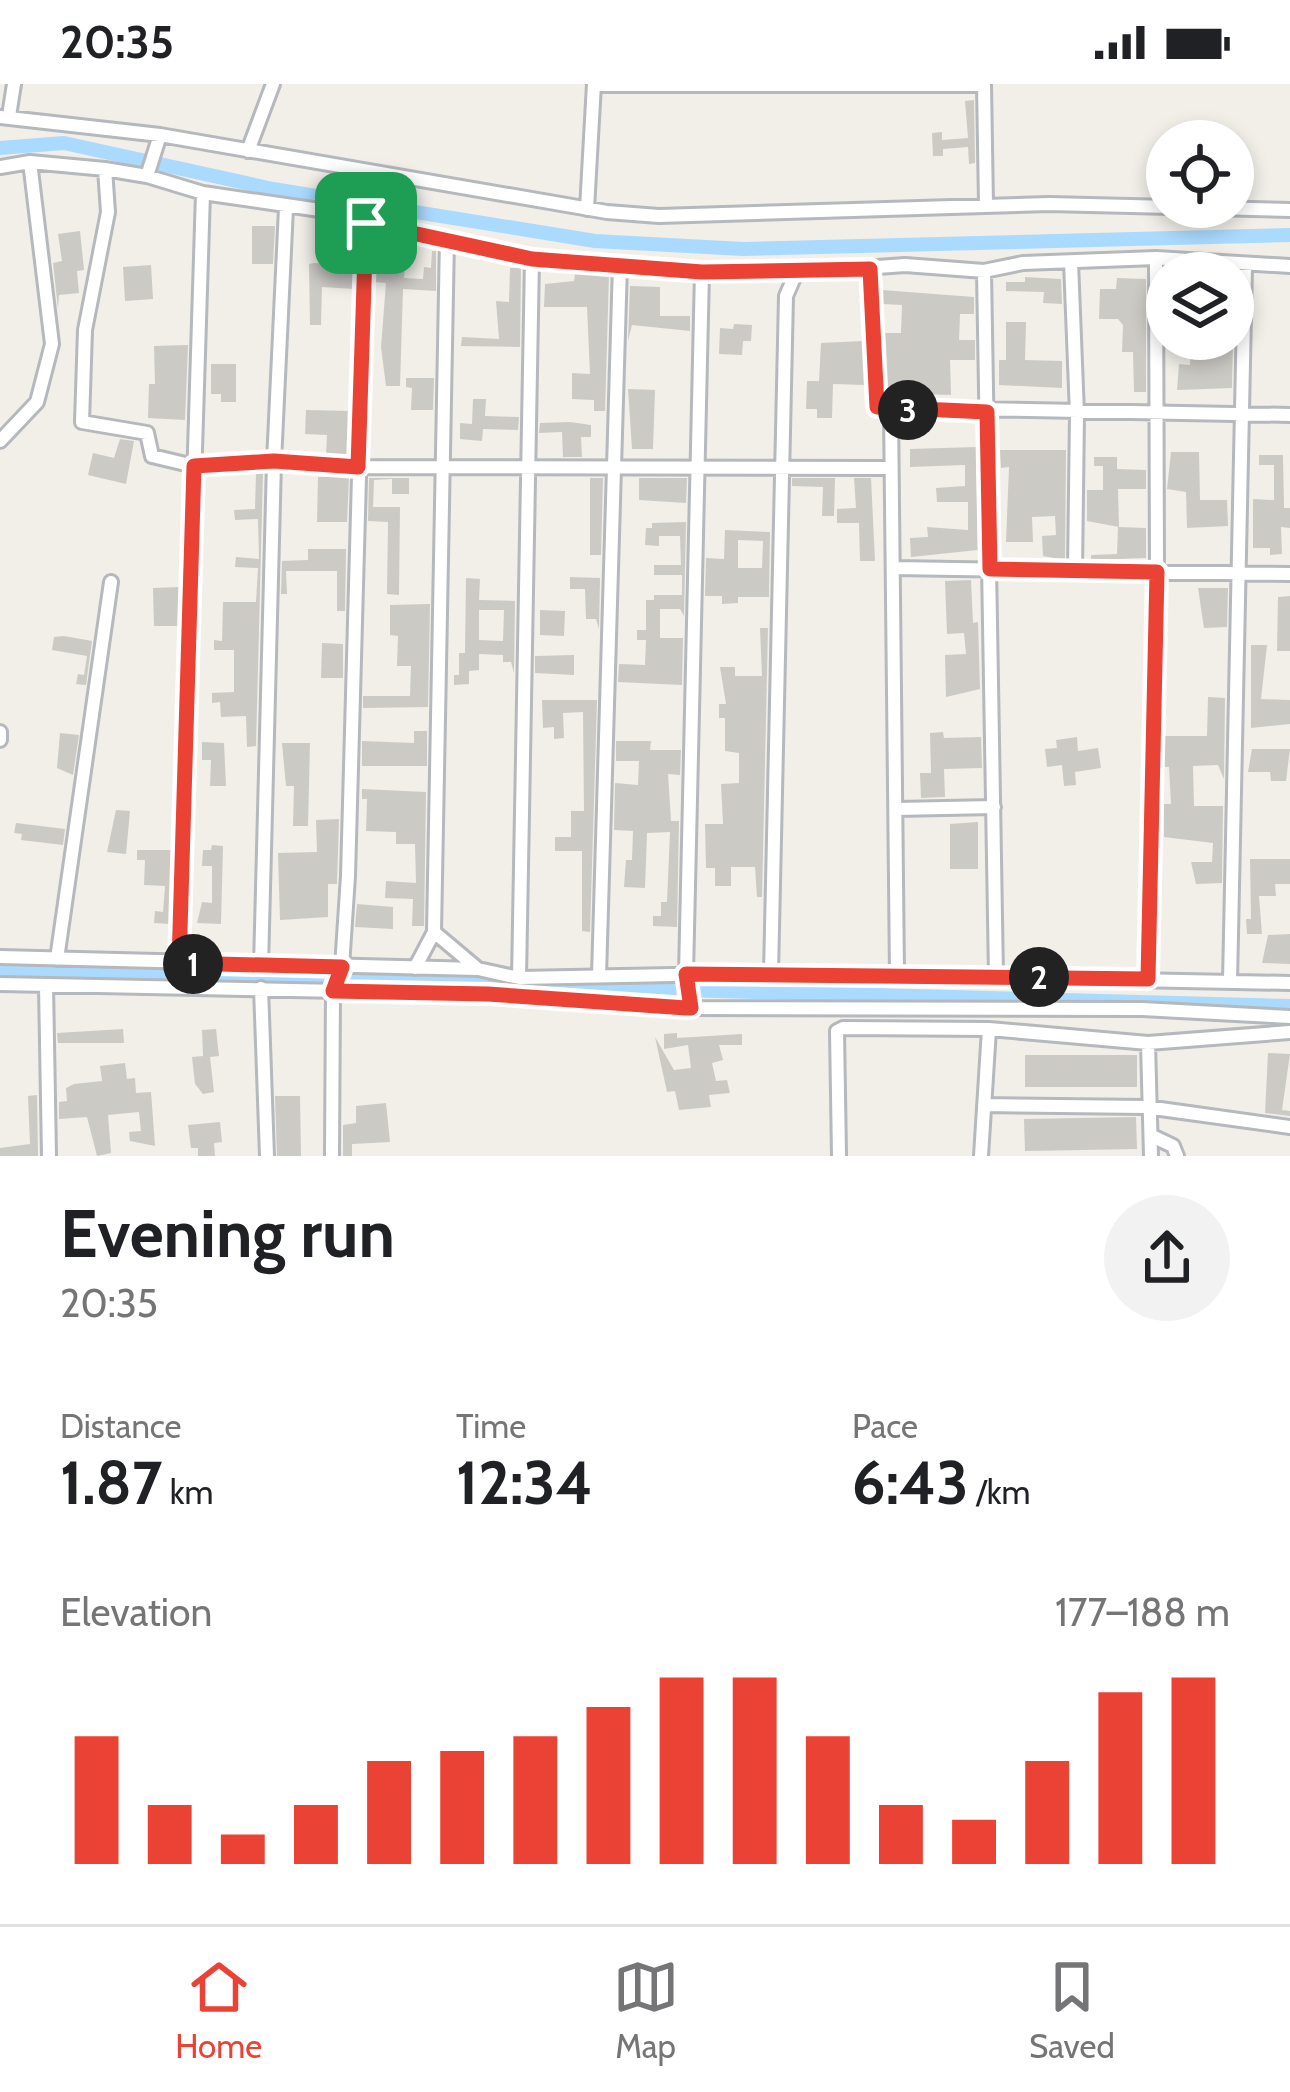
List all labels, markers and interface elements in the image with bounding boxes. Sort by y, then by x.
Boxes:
text: 20:35 [60,15,174,69]
map controls [1146,120,1254,360]
button: locate [1146,120,1254,228]
pin [315,172,417,274]
icon: arrive [333,190,399,256]
button: layers [1146,252,1254,360]
pin: 3 [878,380,938,440]
text: 3 [899,390,917,430]
pin: 1 [163,934,223,994]
text: 1 [187,944,199,984]
pin: 2 [1009,947,1069,1007]
text: 2 [1030,957,1048,997]
text: Evening run [60,1193,395,1274]
button: share [1104,1195,1230,1321]
text: 20:35 [60,1279,158,1327]
text: Distance [60,1406,181,1446]
text: Time [456,1406,526,1446]
text: Pace [852,1406,918,1446]
text: 1.87 [60,1446,162,1519]
text: 12:34 [456,1446,593,1519]
text: 6:43 [852,1446,969,1519]
text: km [162,1472,213,1512]
text: /km [969,1472,1030,1512]
text: Elevation [60,1588,212,1636]
text: 177–188 m [1055,1588,1230,1636]
tab: Home [175,1954,262,2066]
tab: Map [613,1954,679,2066]
tab: Saved [1029,1954,1115,2066]

